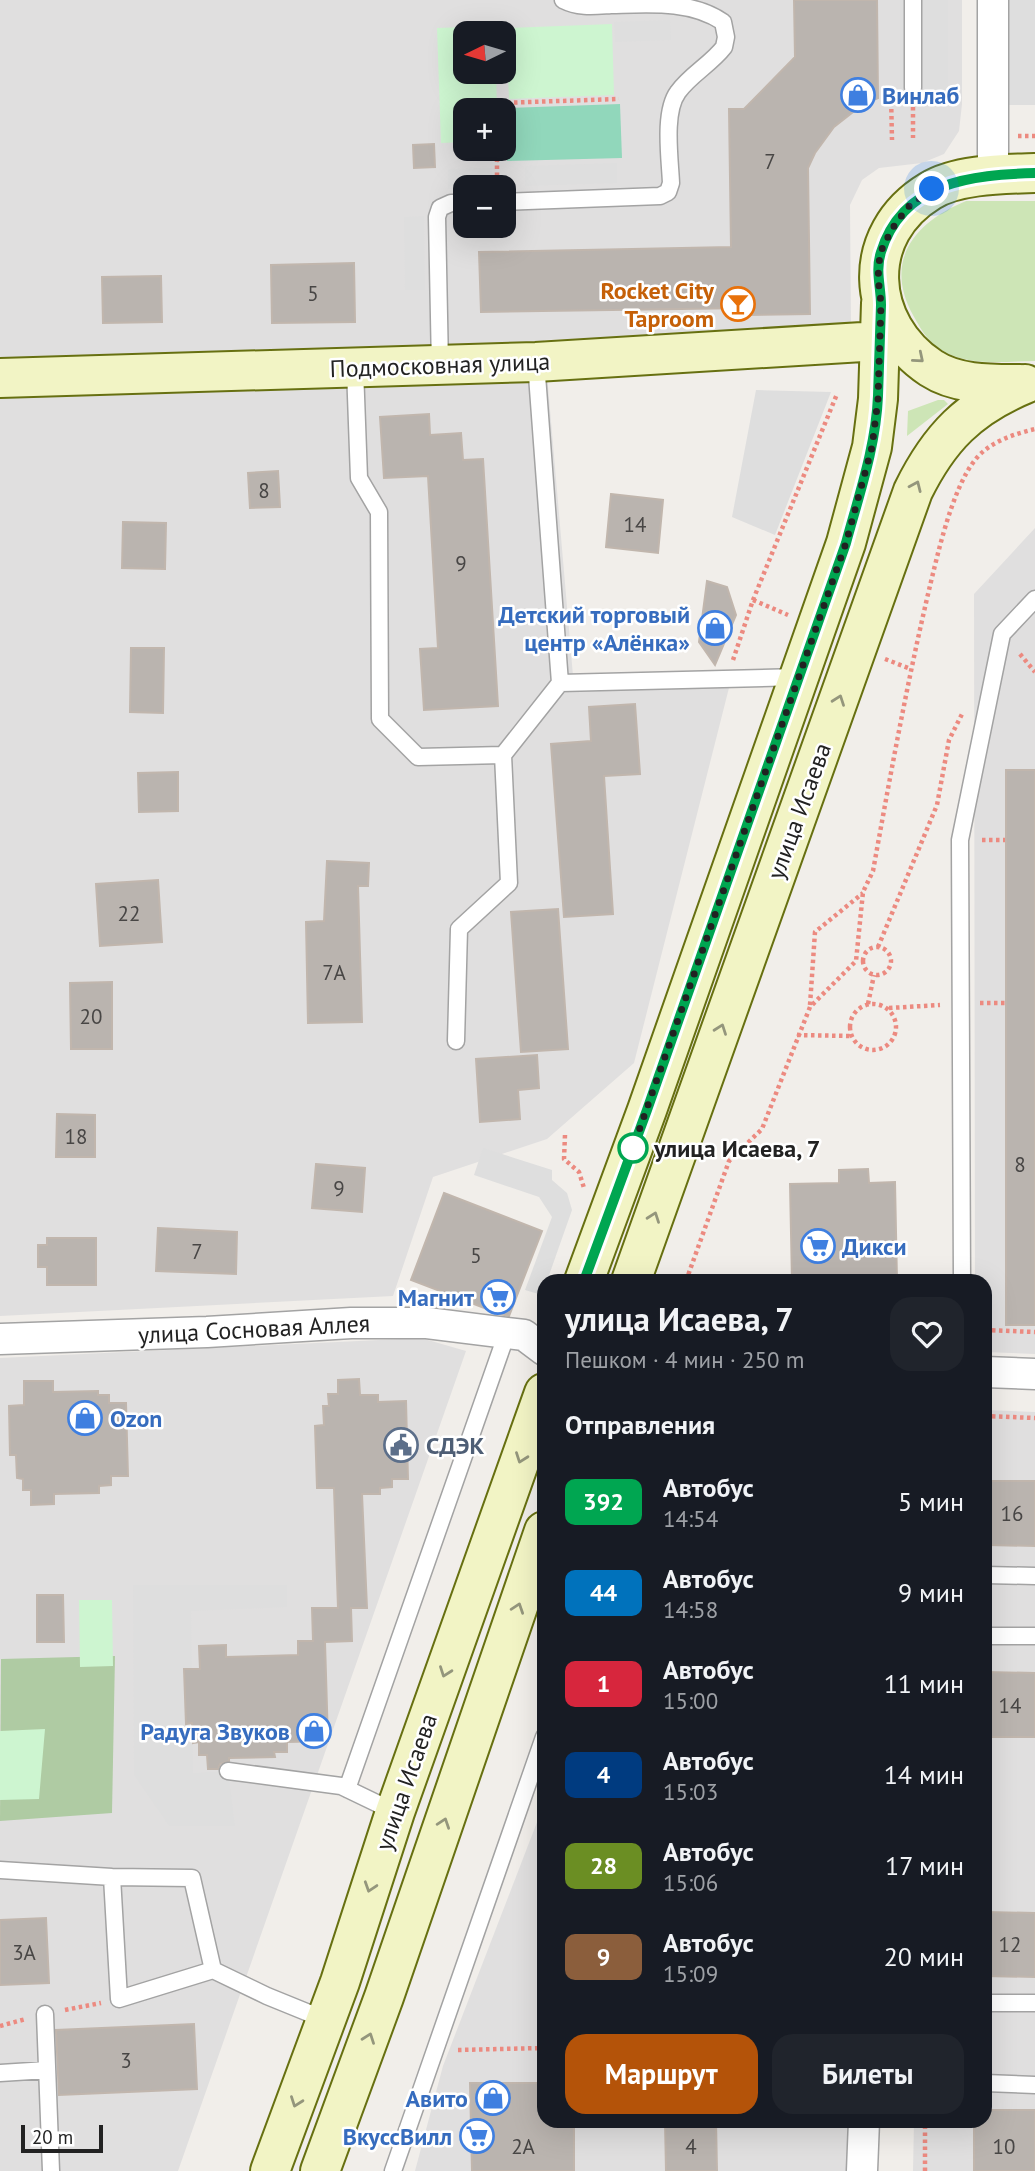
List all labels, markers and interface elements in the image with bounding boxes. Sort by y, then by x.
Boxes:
north arrow [453,21,516,84]
map controls [453,21,516,238]
shop icon: Винлаб [839,76,877,114]
place label: Винлаб [882,80,959,111]
button: + [453,98,516,161]
house number: 7 [764,148,776,175]
your location [914,171,949,206]
button: − [453,175,516,238]
place label: Rocket City Taproom [600,275,715,334]
house number: 5 [307,280,319,307]
bar icon: Rocket City Taproom [719,285,757,323]
street label: Подмосковная улица [329,346,551,384]
one-way arrow [911,350,924,362]
house number: 8 [258,477,270,504]
one-way arrow [908,481,922,493]
house number: 14 [624,511,646,538]
house number: 9 [455,550,467,577]
place label: Детский торговый центр «Алёнка» [498,599,690,658]
shop icon: Детский торговый центр «Алёнка» [696,609,734,647]
one-way arrow [831,694,845,706]
street label: улица Исаева [760,739,838,883]
house number: 22 [118,900,140,927]
house number: 7А [322,959,347,986]
house number: 20 [80,1003,102,1030]
one-way arrow [713,1024,727,1036]
house number: 18 [65,1123,87,1150]
marker: улица Исаева, 7 [618,1133,648,1163]
place label: улица Исаева, 7 [653,1133,820,1164]
house number: 8 [1014,1151,1026,1178]
house number: 9 [333,1175,345,1202]
one-way arrow [646,1211,660,1223]
supermarket icon: Дикси [799,1227,837,1265]
place label: Дикси [842,1231,907,1262]
house number: 7 [191,1238,203,1265]
house number: 5 [470,1242,482,1269]
supermarket icon: Магнит [479,1278,517,1316]
place label: Магнит [398,1282,475,1313]
text: улица Исаева, 7 [565,1297,794,1340]
button: heart [890,1297,964,1371]
street label: улица Сосновая Аллея [137,1307,371,1351]
text: Пешком · 4 мин · 250 m [565,1345,804,1374]
shop icon: Ozon [66,1399,104,1437]
place label: Ozon [110,1403,162,1434]
text: Отправления [565,1408,715,1441]
public building icon: СДЭК [382,1426,420,1464]
place label: СДЭК [426,1430,485,1461]
one-way arrow [515,1451,529,1463]
text: Автобус [663,1471,754,1504]
text: 5 мин [898,1485,964,1518]
text: 392 [583,1486,624,1517]
house number: 16 [1001,1500,1023,1527]
text: 14:54 [663,1504,718,1533]
text: Автобус [663,1562,754,1595]
text: 9 мин [898,1576,964,1609]
text: 44 [590,1577,617,1608]
text: 14:58 [663,1595,718,1624]
one-way arrow [510,1602,524,1615]
text: Автобус [663,1653,754,1686]
one-way arrow [439,1665,453,1677]
text: 11 мин [884,1667,964,1700]
text: 1 [597,1668,610,1699]
text: 15:00 [663,1686,718,1715]
house number: 14 [999,1692,1021,1719]
street label: улица Исаева [368,1710,444,1854]
shop icon: Радуга Звуков [295,1712,333,1750]
place label: Радуга Звуков [140,1716,290,1747]
text: Автобус [663,1744,754,1777]
text: 14 мин [884,1758,964,1791]
text: 4 [597,1759,610,1790]
text: 15:03 [663,1777,718,1806]
one-way arrow [436,1818,450,1830]
text: Автобус [663,1835,754,1868]
text: 17 мин [885,1849,964,1882]
text: 28 [590,1850,617,1881]
text: 15:06 [663,1868,718,1897]
one-way arrow [364,1880,379,1892]
text: Автобус [663,1926,754,1959]
house number: 12 [999,1931,1021,1958]
house number: 3А [12,1939,37,1966]
text: 20 мин [884,1940,964,1973]
text: 9 [597,1941,610,1972]
text: 15:09 [663,1959,718,1988]
one-way arrow [361,2032,375,2044]
button: Маршрут [565,2034,758,2114]
button: Билеты [772,2034,964,2114]
house number: 3 [120,2047,132,2074]
shop icon: Авито [474,2079,512,2117]
place label: Авито [406,2083,468,2114]
one-way arrow [290,2095,304,2107]
supermarket icon: ВкуссВилл [458,2117,496,2155]
place label: ВкуссВилл [343,2121,452,2152]
scale bar [21,2122,103,2154]
text: 20 m [32,2125,73,2149]
house number: 2А [511,2133,536,2160]
house number: 4 [685,2133,697,2160]
house number: 10 [993,2133,1015,2160]

